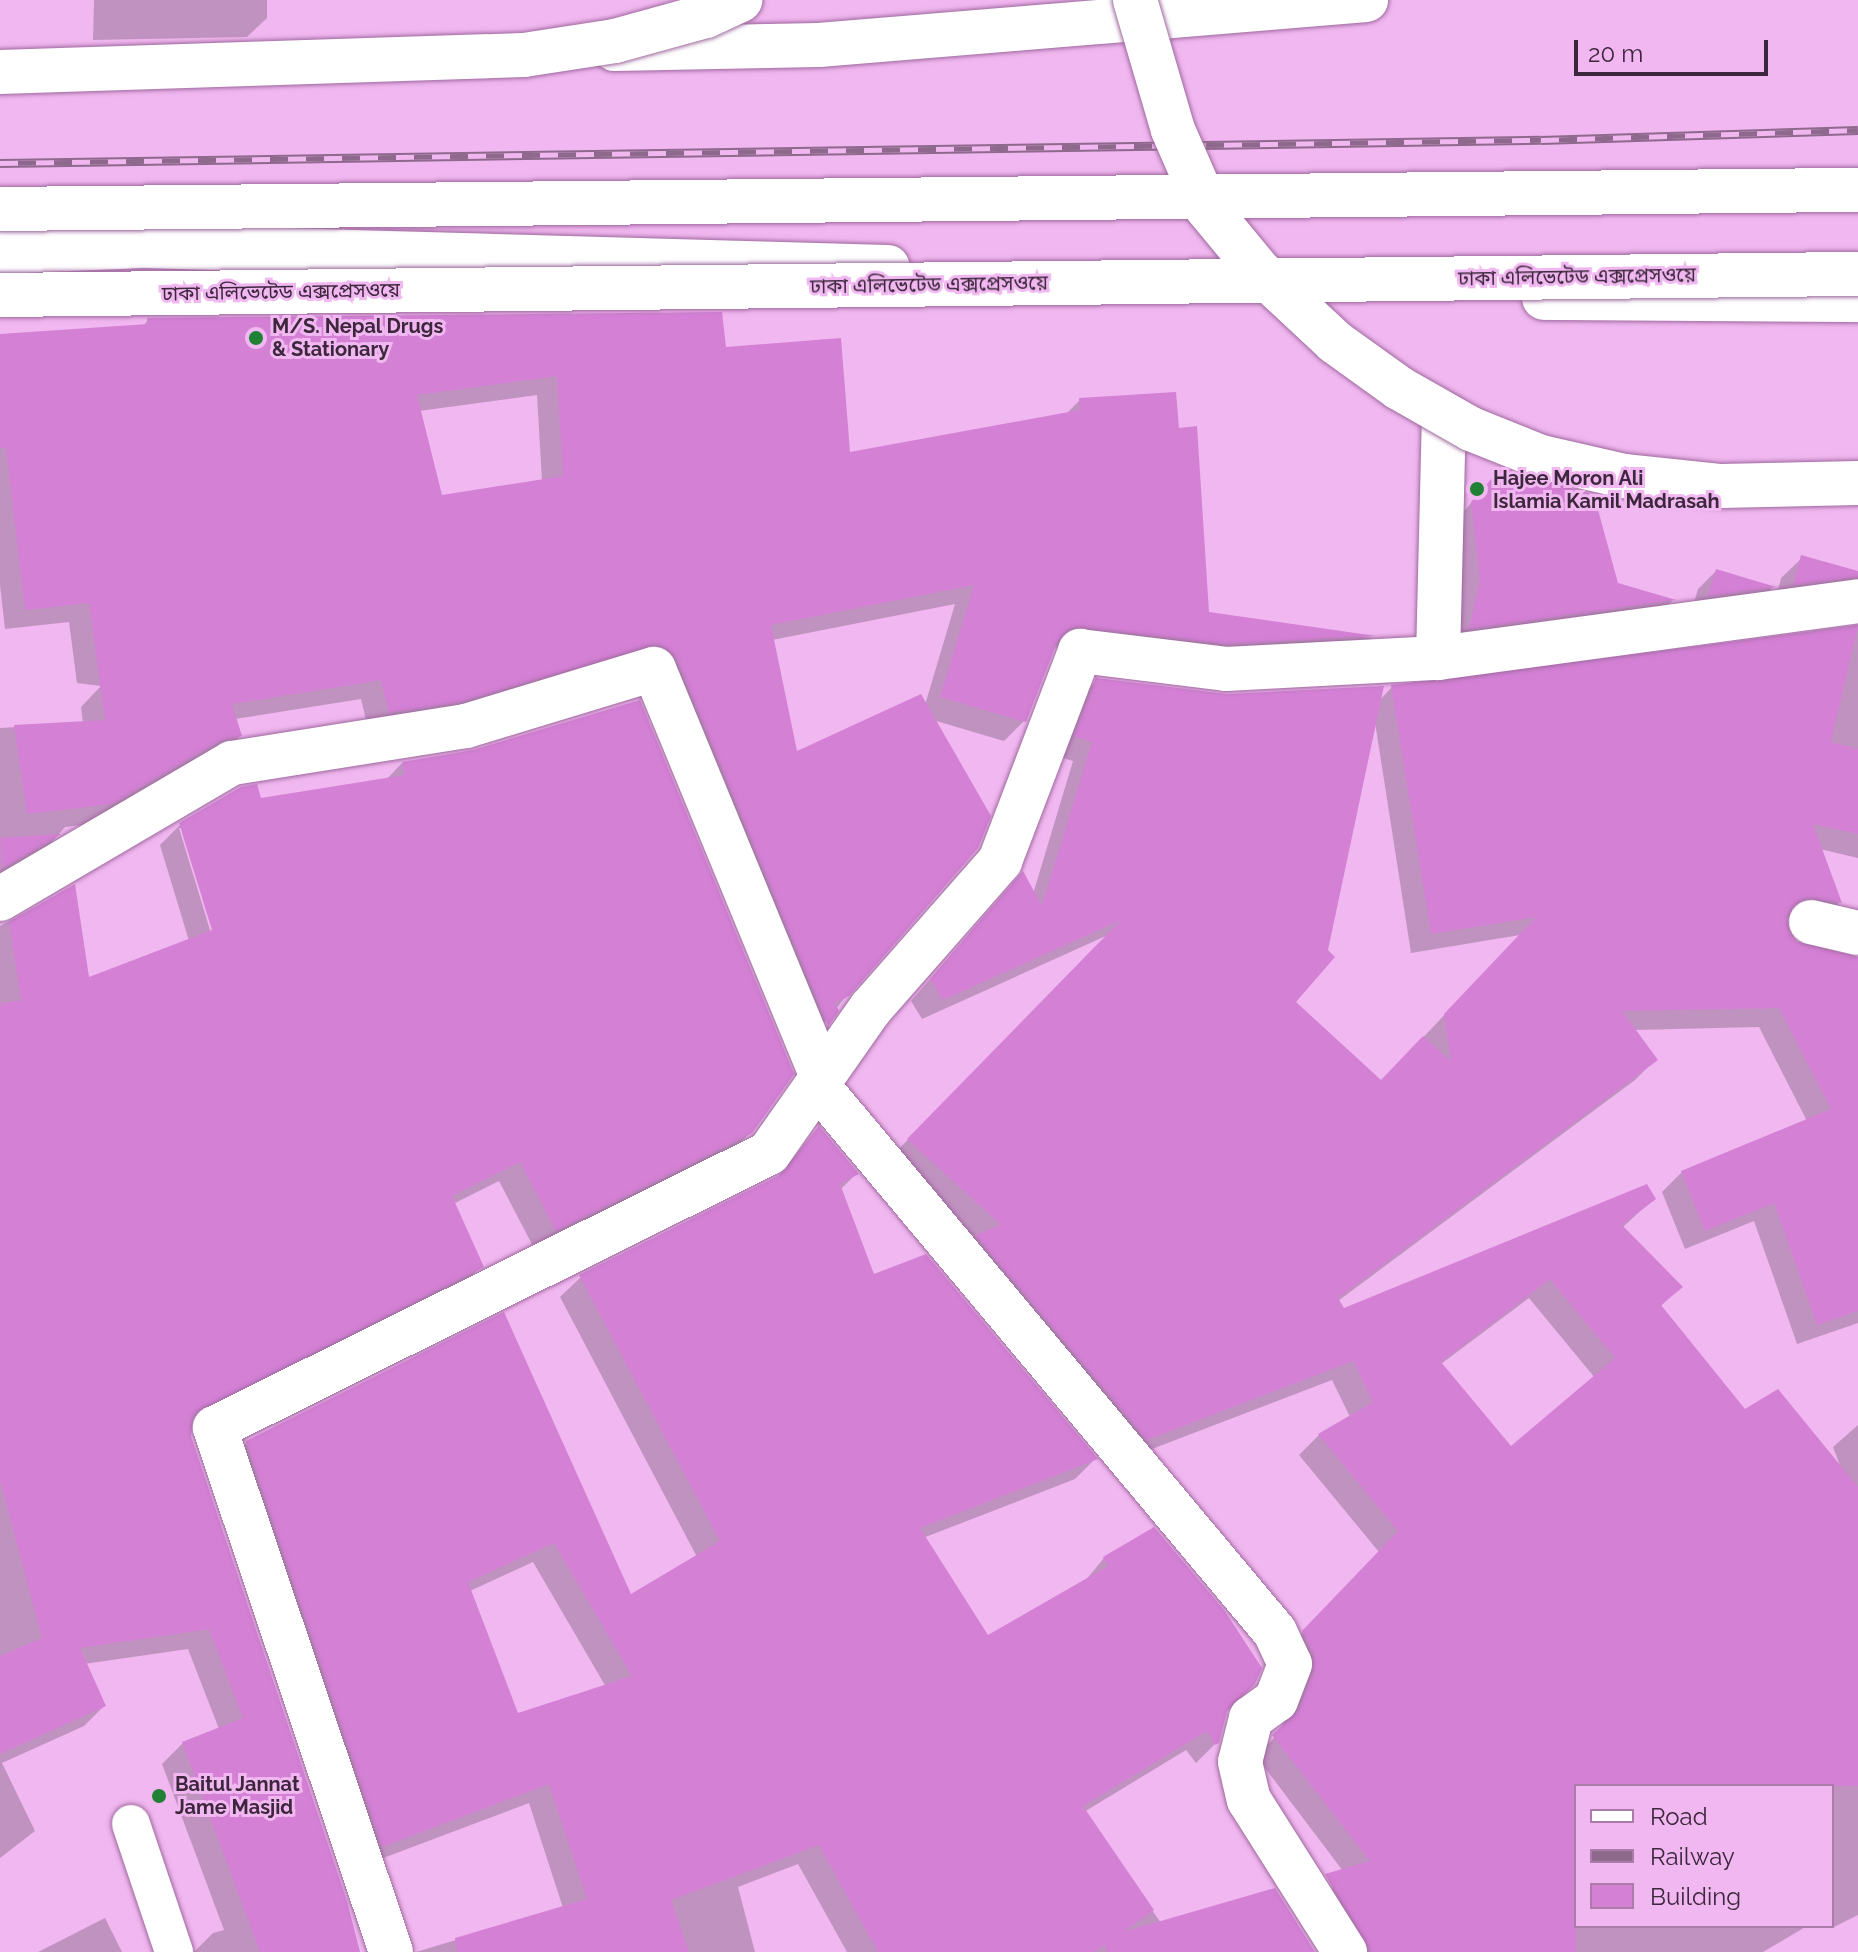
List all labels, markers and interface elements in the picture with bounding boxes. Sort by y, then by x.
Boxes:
scale bar [1578,24,1772,74]
text: 20 m [1588,39,1643,68]
street label: ঢাকা এলিভেটেড এক্সপ্রেসওয়ে [1458,263,1696,291]
street label: ঢাকা এলিভেটেড এক্সপ্রেসওয়ে [810,271,1048,299]
street label: ঢাকা এলিভেটেড এক্সপ্রেসওয়ে [162,278,400,306]
place label: M/S. Nepal Drugs & Stationary [272,314,444,361]
marker: M/S. Nepal Drugs & Stationary [247,329,265,347]
place label: Hajee Moron Ali Islamia Kamil Madrasah [1493,466,1720,513]
marker: Hajee Moron Ali Islamia Kamil Madrasah [1468,480,1486,498]
place label: Baitul Jannat Jame Masjid [175,1772,301,1819]
legend [1574,1784,1834,1928]
marker: Baitul Jannat Jame Masjid [150,1787,168,1805]
text: Road [1650,1802,1708,1831]
text: Railway [1650,1842,1735,1871]
text: Building [1650,1882,1741,1911]

